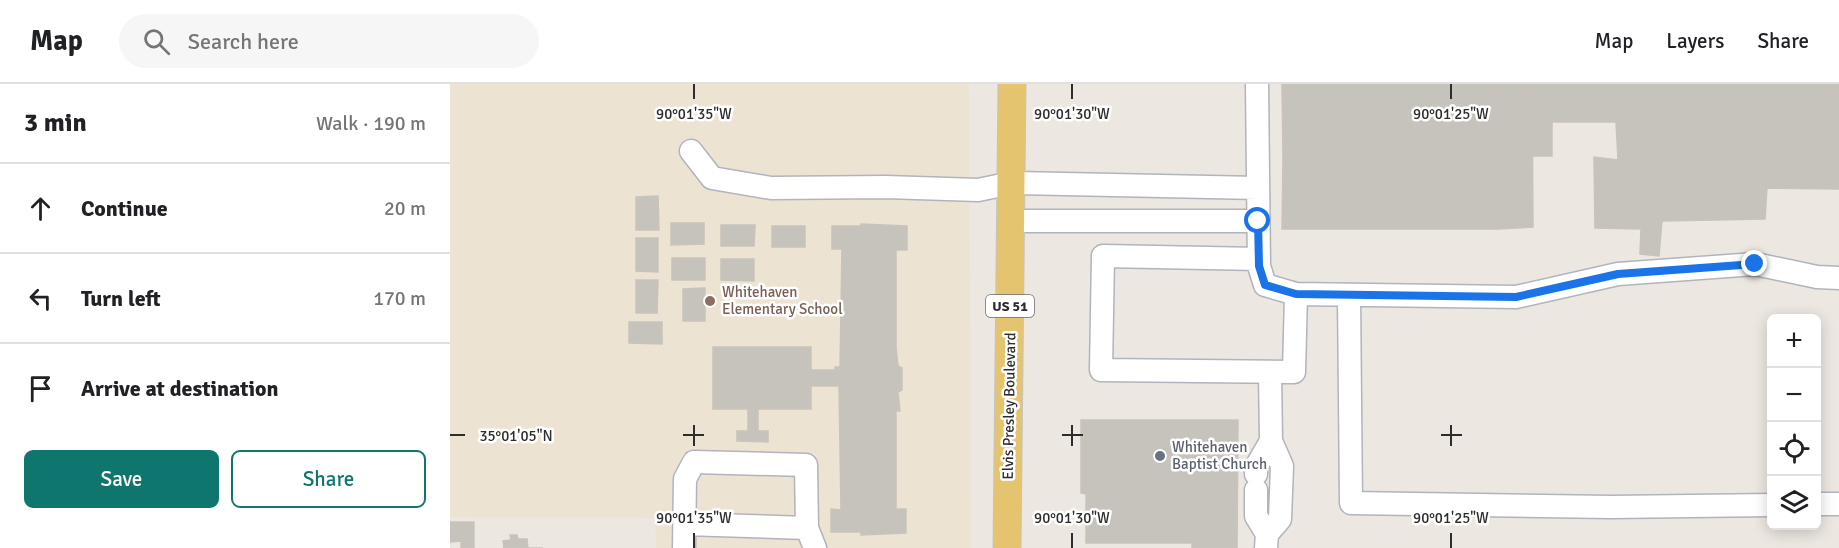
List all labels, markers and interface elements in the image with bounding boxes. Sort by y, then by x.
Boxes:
search box [119,14,539,68]
text: Map [30,24,83,58]
icon: search [140,25,173,58]
text: Search here [188,28,299,55]
text: Map [1595,28,1633,54]
text: Layers [1666,28,1724,54]
text: Share [1757,28,1809,54]
text: 90°01'35"W [656,105,732,123]
text: 90°01'30"W [1034,105,1110,123]
text: 90°01'25"W [1413,105,1489,123]
text: 3 min [24,107,87,139]
text: Walk · 190 m [316,111,426,136]
icon: ahead [24,192,57,225]
text: Continue [81,195,168,222]
text: 20 m [384,196,426,221]
route start [1244,207,1270,233]
route end [1741,250,1767,276]
icon: left [24,282,57,315]
place label: Whitehaven Elementary School [722,283,843,318]
text: Turn left [81,285,161,312]
text: 170 m [373,286,426,311]
marker: Whitehaven Elementary School [703,294,717,308]
road number: US 51 [986,295,1034,317]
map controls [1767,314,1821,530]
button: + [1767,314,1821,368]
street label: Elvis Presley Boulevard [999,332,1019,480]
button: − [1767,368,1821,422]
icon: arrive [24,372,57,405]
text: Arrive at destination [81,375,278,402]
button: locate [1767,422,1821,476]
text: 35°01'05"N [479,427,553,445]
place label: Whitehaven Baptist Church [1172,438,1267,473]
marker: Whitehaven Baptist Church [1153,449,1167,463]
button: Save [24,450,219,508]
button: Share [231,450,426,508]
button: layers [1767,476,1821,530]
text: 90°01'35"W [656,509,732,527]
text: 90°01'30"W [1034,509,1110,527]
text: 90°01'25"W [1413,509,1489,527]

